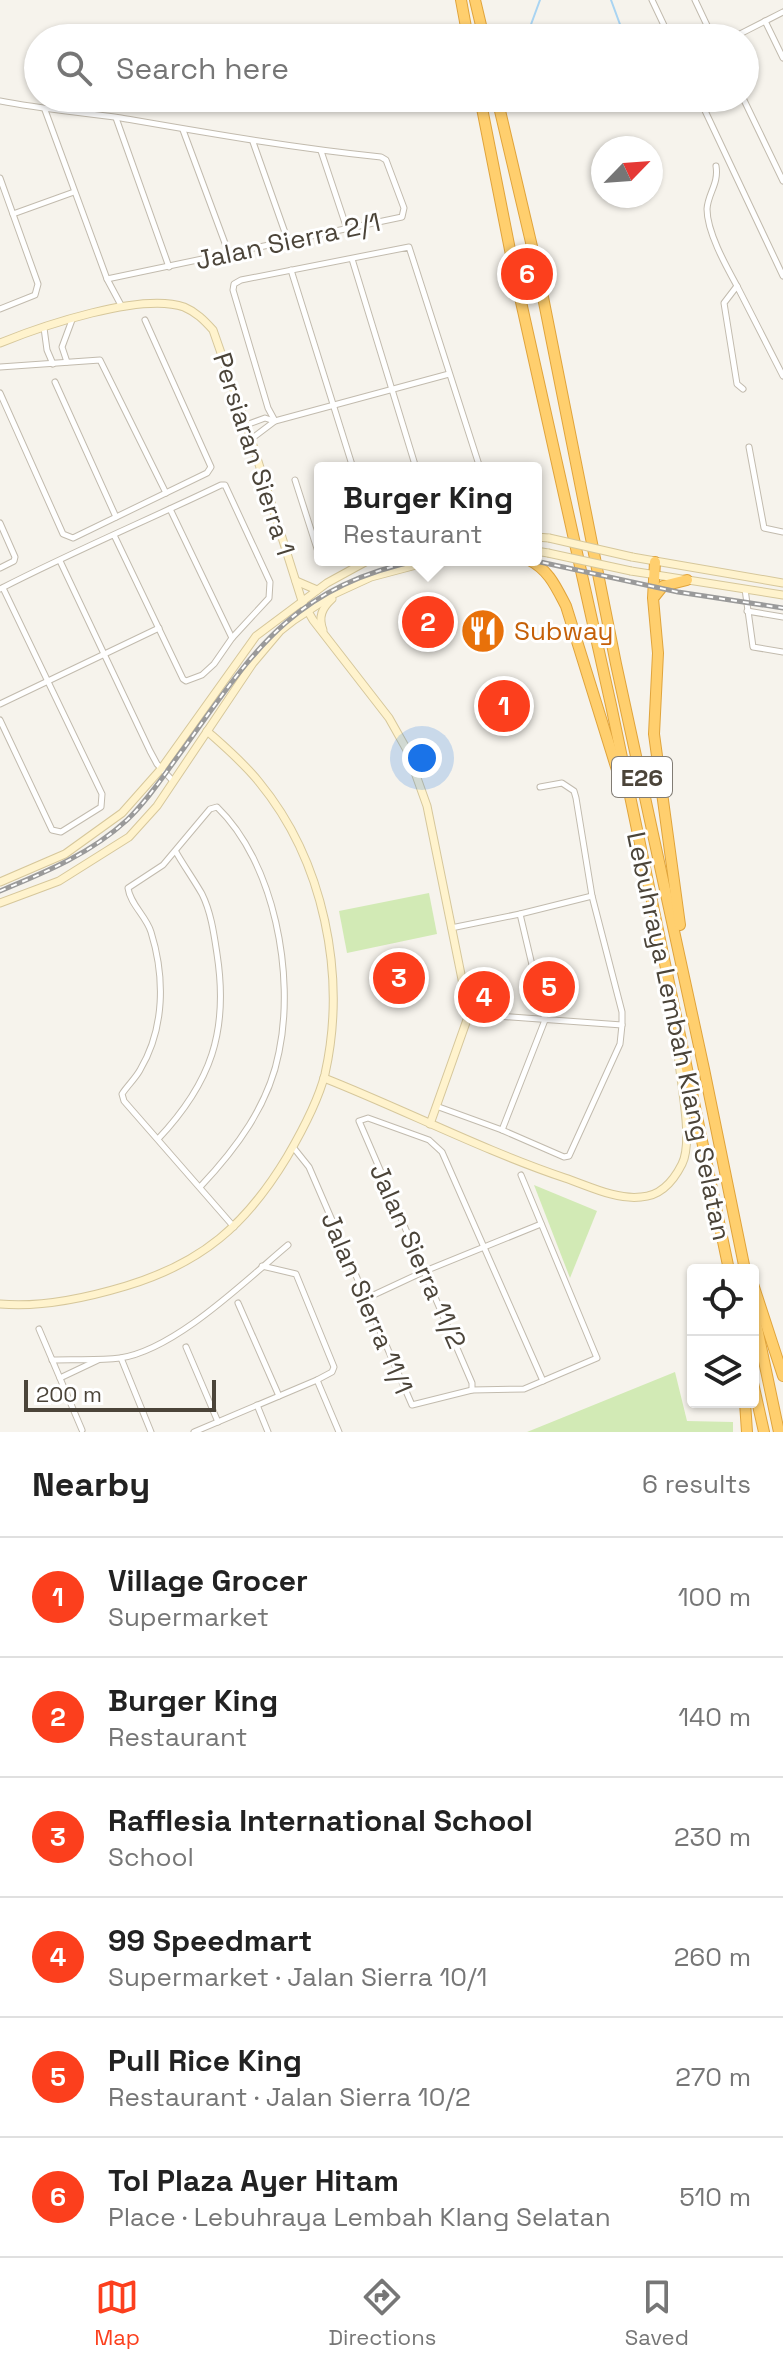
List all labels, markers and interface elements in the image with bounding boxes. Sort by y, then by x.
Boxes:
search box [24,24,759,112]
icon: search [52,46,96,90]
text: Search here [116,49,289,88]
north arrow [591,136,663,208]
street label: Jalan Sierra 2/1 [192,205,384,277]
pin: 6 [501,244,553,304]
street label: Persiaran Sierra 1 [205,348,303,560]
popup [314,462,542,566]
text: Burger King [343,478,513,517]
text: Restaurant [343,517,482,551]
pin: 2 [402,592,454,652]
restaurant icon: Subway [459,607,507,655]
place label: Subway [514,614,613,648]
pin: 1 [478,676,530,736]
your location [402,738,442,778]
road number: E26 [612,757,672,797]
street label: Lebuhraya Lembah Klang Selatan [619,829,739,1243]
pin: 3 [373,948,425,1008]
pin: 5 [523,957,575,1017]
pin: 4 [458,967,510,1027]
street label: Jalan Sierra 11/2 [362,1158,474,1354]
street label: Jalan Sierra 11/1 [313,1207,421,1399]
map controls [687,1264,759,1408]
button: locate [687,1264,759,1336]
button: layers [687,1336,759,1408]
scale bar [24,1376,216,1412]
text: 200 m [36,1380,102,1408]
text: Nearby [32,1463,150,1506]
text: 6 results [642,1467,751,1501]
text: Village Grocer [108,1561,308,1600]
text: 1 [52,1580,64,1614]
text: 100 m [678,1580,751,1614]
text: Supermarket [108,1600,269,1634]
text: Burger King [108,1681,278,1720]
text: 2 [50,1700,66,1734]
text: 140 m [678,1700,751,1734]
text: Restaurant [108,1720,247,1754]
text: Rafflesia International School [108,1801,533,1840]
text: 3 [50,1820,66,1854]
text: 230 m [674,1820,751,1854]
text: School [108,1840,194,1874]
text: 99 Speedmart [108,1921,312,1960]
text: 4 [50,1940,66,1974]
text: 260 m [674,1940,751,1974]
text: Supermarket · Jalan Sierra 10/1 [108,1960,487,1994]
text: Pull Rice King [108,2041,302,2080]
text: 5 [50,2060,66,2094]
text: 270 m [675,2060,751,2094]
text: Restaurant · Jalan Sierra 10/2 [108,2080,471,2114]
text: Tol Plaza Ayer Hitam [108,2161,399,2200]
text: 6 [50,2180,66,2214]
text: 510 m [679,2180,751,2214]
text: Place · Lebuhraya Lembah Klang Selatan [108,2200,611,2234]
tab: Map [94,2275,140,2351]
tab: Directions [328,2275,436,2351]
tab: Saved [625,2275,689,2351]

